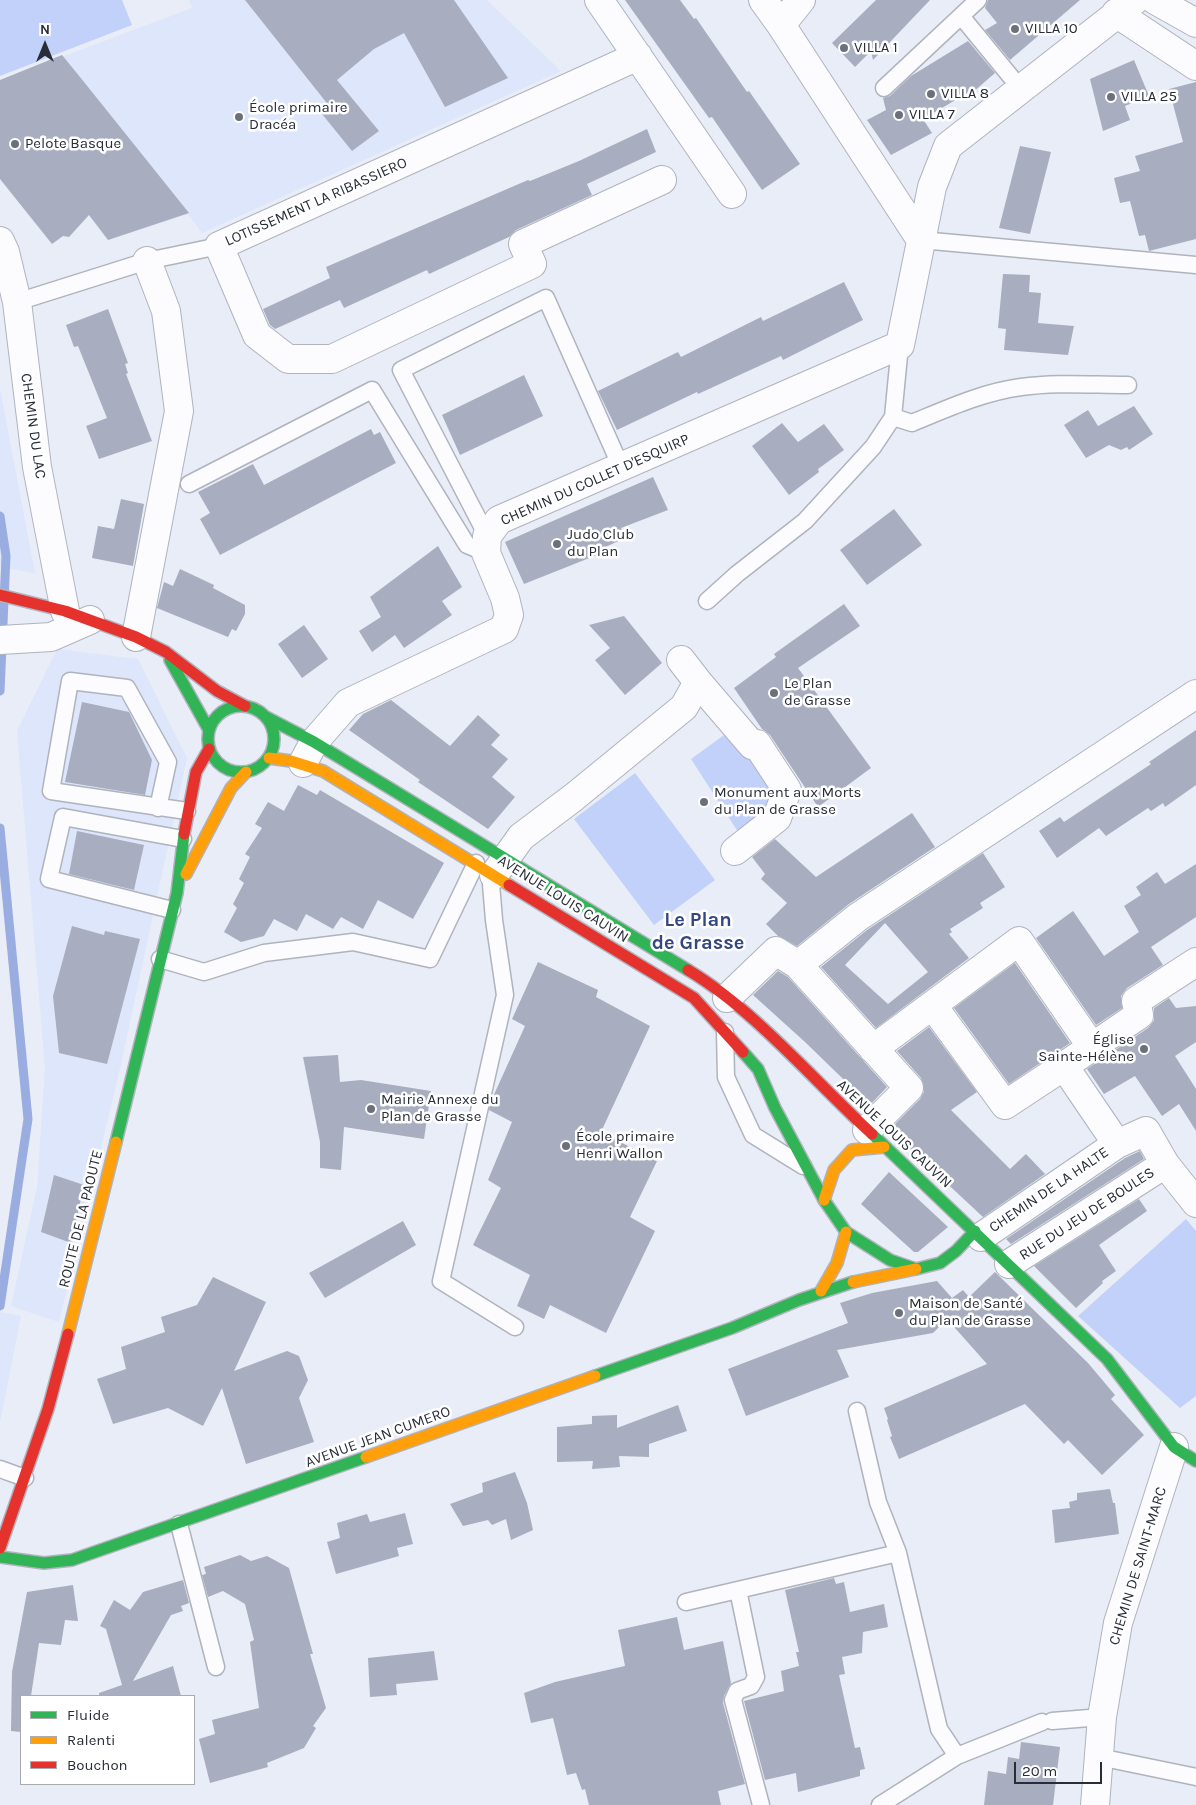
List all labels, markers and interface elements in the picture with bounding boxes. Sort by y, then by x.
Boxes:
north arrow [20,20,70,70]
place label: VILLA 10 [1025,20,1078,38]
text: N [40,21,50,38]
marker: VILLA 10 [1009,23,1021,35]
place label: VILLA 1 [854,39,898,57]
marker: VILLA 1 [838,42,850,54]
place label: VILLA 8 [941,85,989,103]
marker: VILLA 8 [925,88,937,100]
place label: VILLA 25 [1121,88,1177,106]
marker: VILLA 25 [1105,91,1117,103]
place label: École primaire Dracéa [249,99,347,134]
place label: VILLA 7 [909,106,955,124]
marker: VILLA 7 [893,109,905,121]
marker: École primaire Dracéa [233,111,245,123]
place label: Pelote Basque [25,135,121,153]
marker: Pelote Basque [9,138,21,150]
street label: LOTISSEMENT LA RIBASSIERO [222,154,410,250]
street label: CHEMIN DU LAC [17,372,49,480]
street label: CHEMIN DU COLLET D'ESQUIRP [498,430,692,530]
place label: Judo Club du Plan [567,526,634,561]
marker: Judo Club du Plan [551,538,563,550]
place label: Le Plan de Grasse [784,675,851,710]
marker: Le Plan de Grasse [768,687,780,699]
place label: Monument aux Morts du Plan de Grasse [714,784,861,819]
marker: Monument aux Morts du Plan de Grasse [698,796,710,808]
street label: AVENUE LOUIS CAUVIN [494,851,632,947]
district label: Le Plan de Grasse [652,908,744,955]
place label: Église Sainte-Hélène [1038,1031,1134,1066]
marker: Église Sainte-Hélène [1138,1043,1150,1055]
street label: AVENUE LOUIS CAUVIN [833,1076,955,1192]
place label: Mairie Annexe du Plan de Grasse [381,1091,499,1126]
marker: Mairie Annexe du Plan de Grasse [365,1103,377,1115]
place label: École primaire Henri Wallon [576,1128,674,1163]
marker: École primaire Henri Wallon [560,1140,572,1152]
street label: CHEMIN DE LA HALTE [986,1143,1112,1237]
street label: ROUTE DE LA PAOUTE [55,1148,107,1290]
street label: RUE DU JEU DE BOULES [1016,1164,1158,1264]
place label: Maison de Santé du Plan de Grasse [909,1295,1031,1330]
marker: Maison de Santé du Plan de Grasse [893,1307,905,1319]
street label: AVENUE JEAN CUMERO [303,1402,453,1472]
street label: CHEMIN DE SAINT-MARC [1105,1485,1171,1647]
legend [20,1695,195,1785]
text: Fluide [67,1706,109,1724]
text: Ralenti [67,1731,116,1749]
scale bar [1016,1752,1104,1784]
text: Bouchon [67,1756,128,1774]
text: 20 m [1022,1762,1057,1780]

